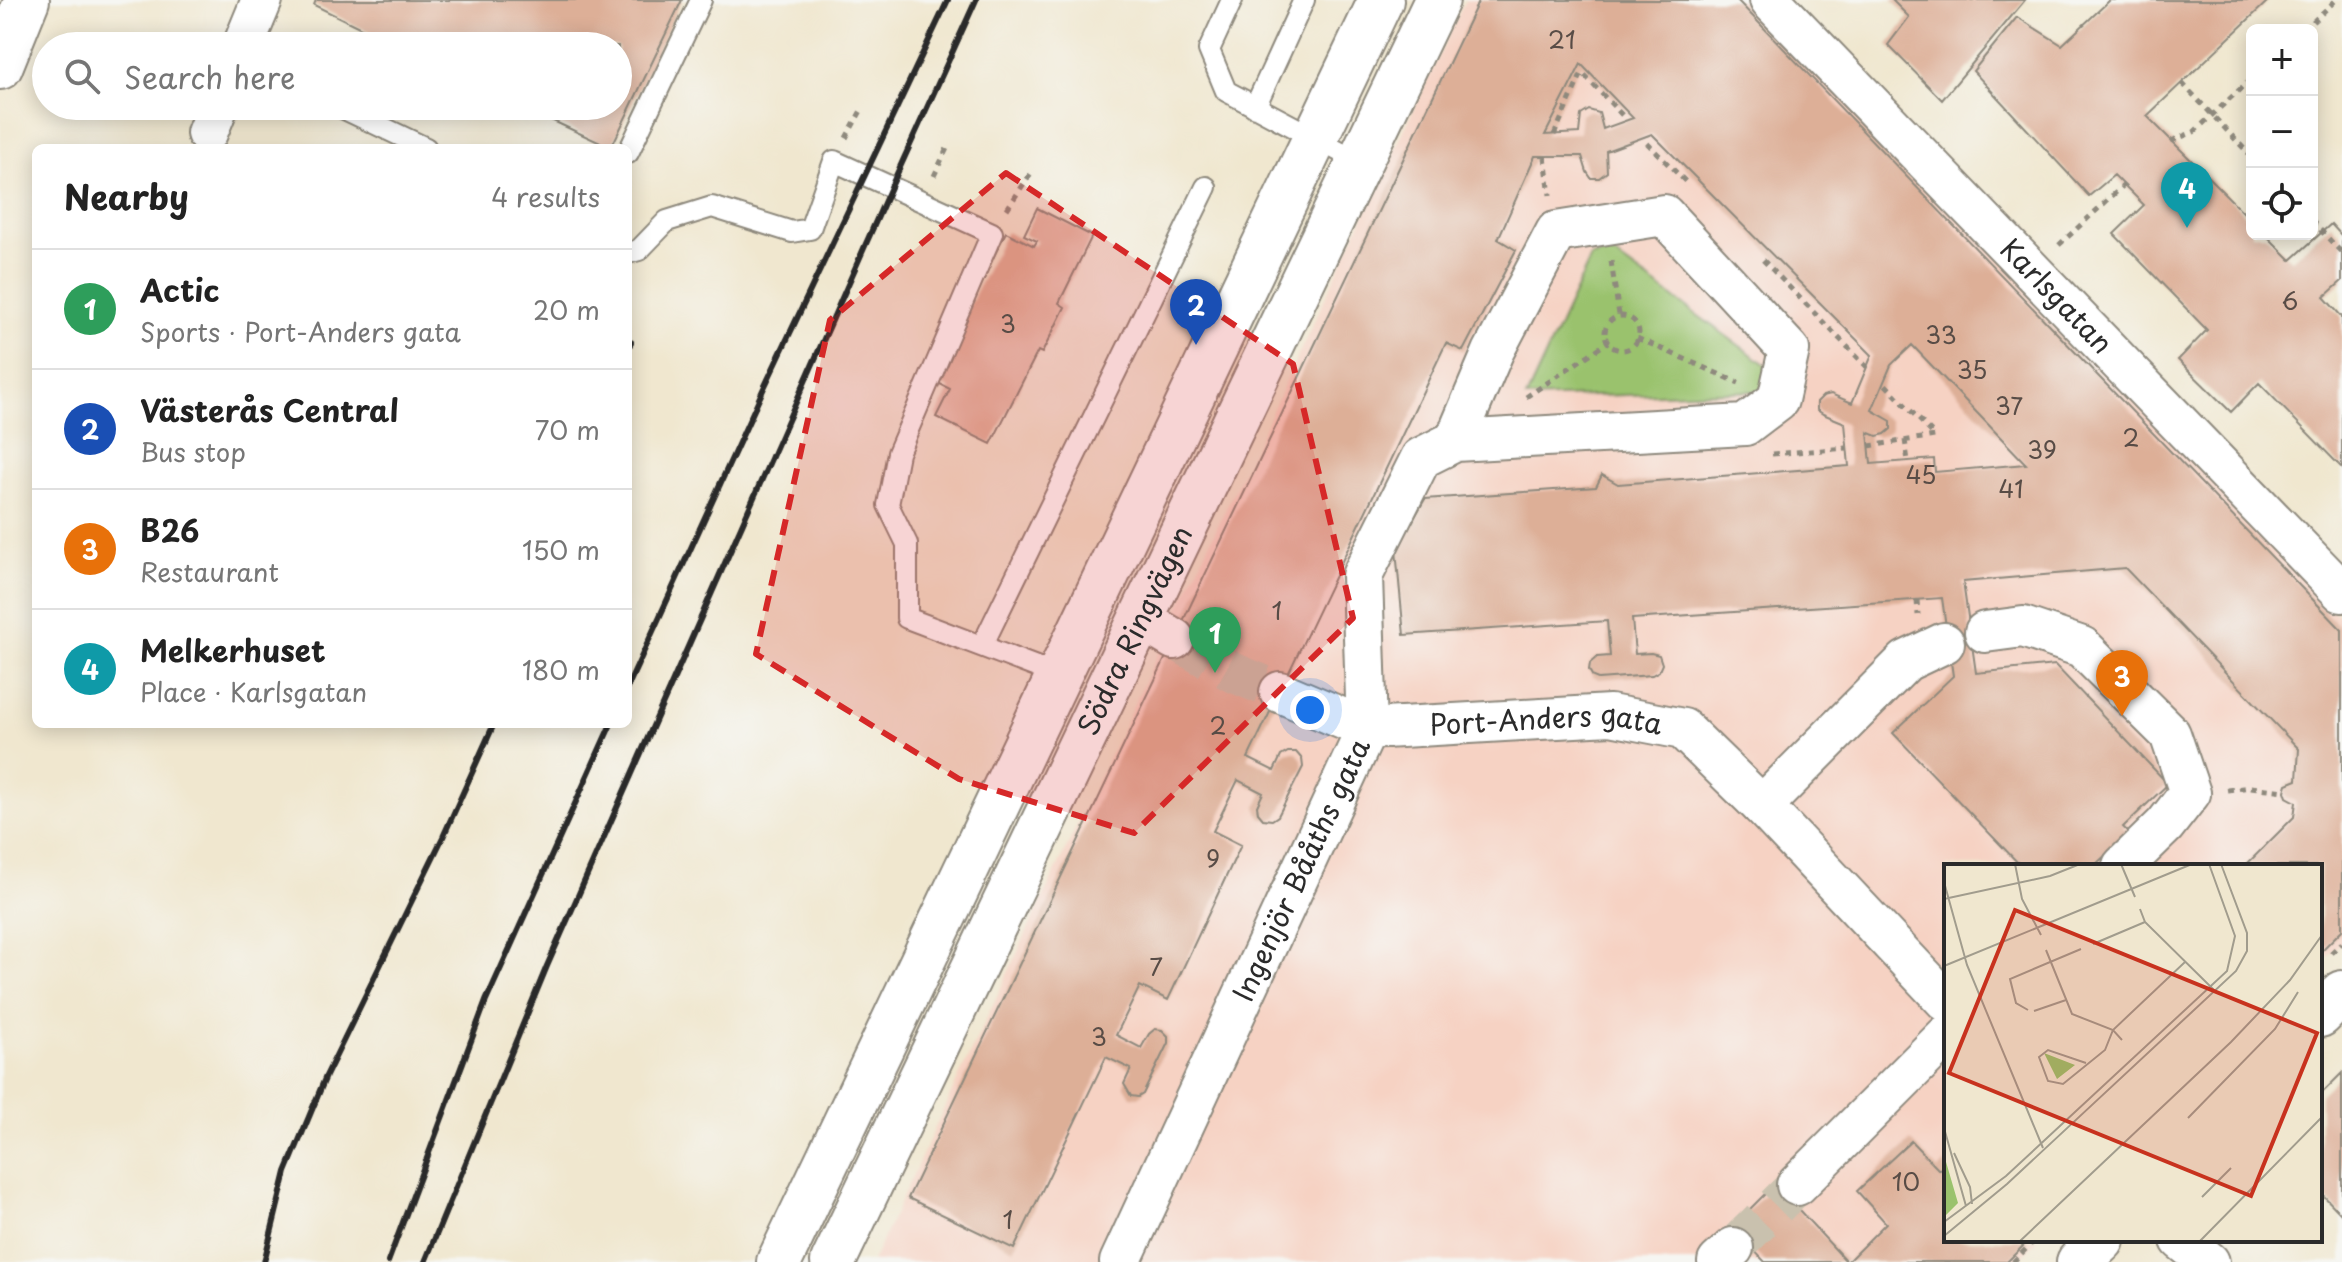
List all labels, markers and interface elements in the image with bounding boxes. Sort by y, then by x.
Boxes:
house number: 21 [1548,21,1576,57]
map controls [2246,24,2318,240]
button: + [2246,24,2318,96]
search box [32,32,632,120]
icon: search [60,54,104,98]
text: Search here [124,54,296,99]
button: − [2246,96,2318,168]
pin: 4 [2161,162,2213,228]
button: locate [2246,168,2318,240]
text: Nearby [64,170,189,222]
text: 4 results [491,177,600,216]
street label: Karlsgatan [1991,228,2124,363]
text: Actic [140,267,220,312]
pin: 2 [1170,279,1222,345]
house number: 6 [2282,282,2298,318]
text: 1 [84,290,96,329]
text: 20 m [533,290,600,329]
house number: 3 [1000,305,1016,341]
text: Sports · Port-Anders gata [140,312,461,351]
house number: 33 [1925,316,1957,352]
house number: 35 [1957,351,1987,387]
text: Västerås Central [140,387,399,432]
house number: 37 [1995,387,2023,423]
text: 2 [81,410,99,449]
text: 70 m [535,410,600,449]
house number: 2 [2123,419,2140,455]
house number: 39 [2027,431,2057,467]
text: Bus stop [140,432,246,471]
house number: 45 [1906,456,1936,492]
house number: 41 [1998,470,2024,506]
text: B26 [140,507,199,552]
street label: Södra Ringvägen [1065,518,1202,742]
text: 3 [81,530,99,569]
text: 150 m [522,530,600,569]
text: Restaurant [140,552,279,591]
house number: 1 [1272,592,1282,628]
pin: 1 [1189,607,1241,673]
text: Melkerhuset [140,627,326,672]
text: 4 [81,650,99,689]
text: 180 m [522,650,600,689]
pin: 3 [2096,650,2148,716]
text: Place · Karlsgatan [140,672,367,711]
your location [1290,690,1330,730]
street label: Port-Anders gata [1428,692,1667,745]
house number: 2 [1210,707,1227,743]
street label: Ingenjör Bååths gata [1221,730,1380,1008]
house number: 9 [1206,840,1220,876]
inset map [1944,864,2322,1242]
house number: 7 [1149,948,1163,984]
house number: 3 [1091,1018,1107,1054]
house number: 10 [1892,1163,1920,1199]
house number: 1 [1003,1201,1013,1237]

